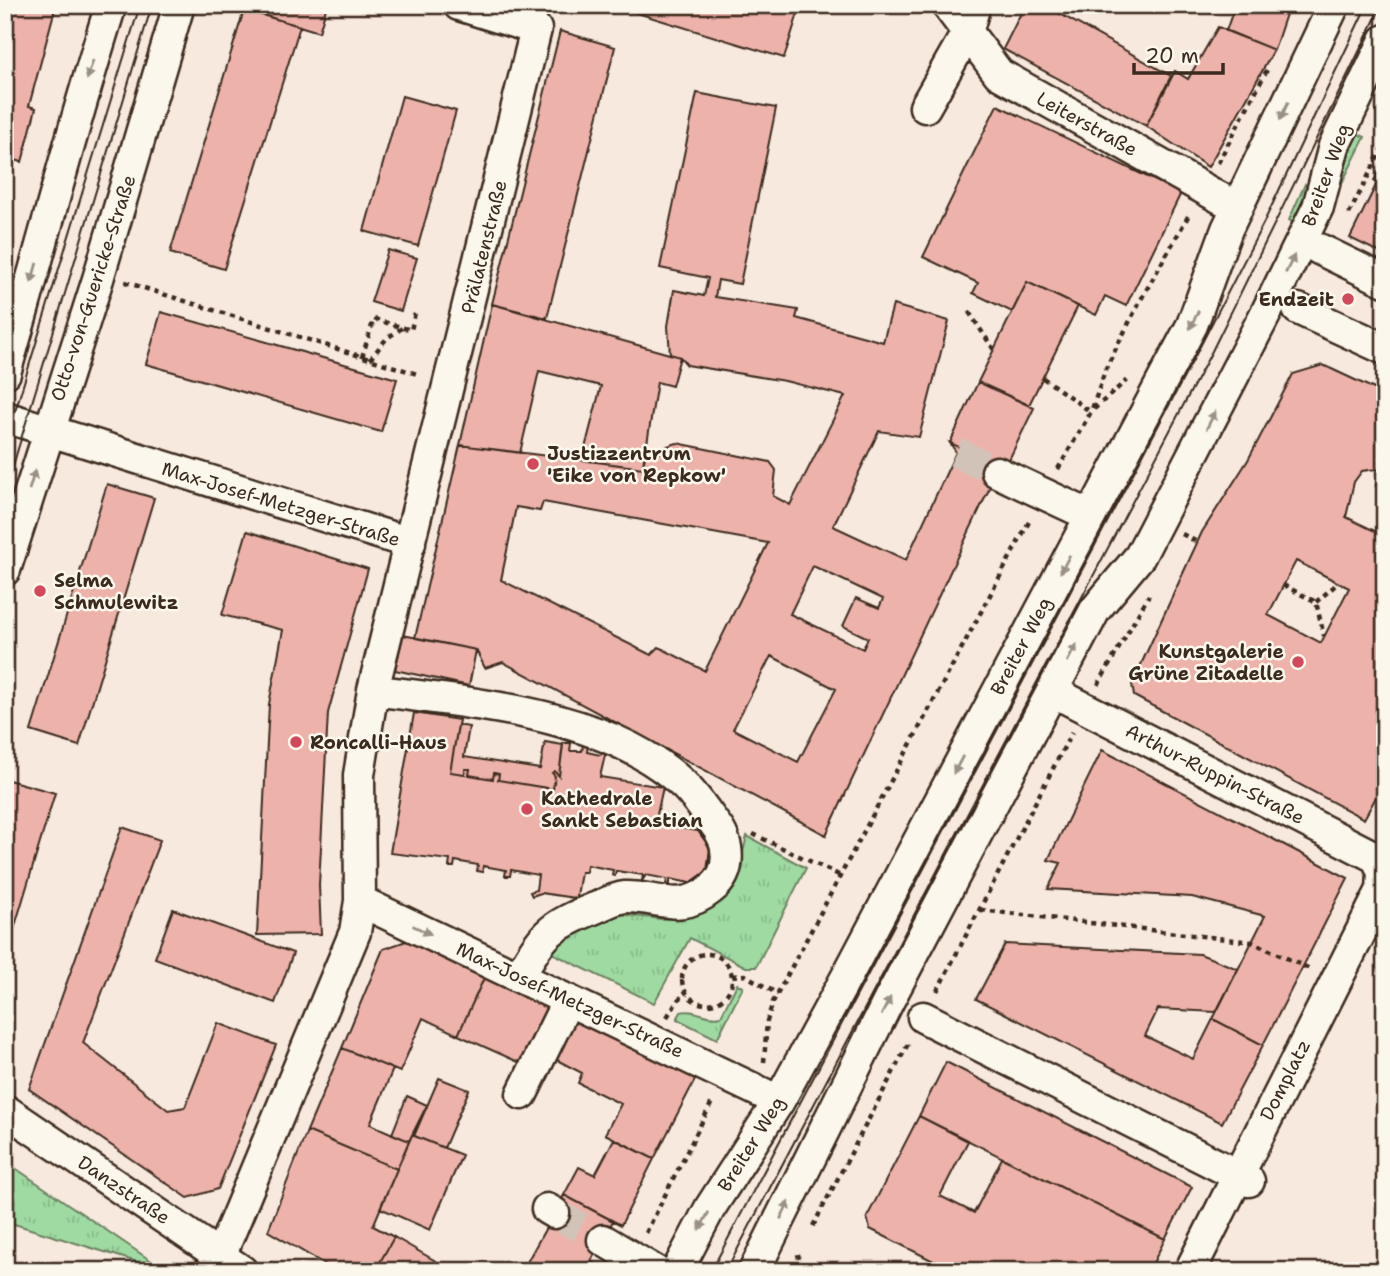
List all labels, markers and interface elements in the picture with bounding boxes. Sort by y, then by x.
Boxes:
scale bar [1134,32,1224,76]
text: 20 m [1145,42,1199,70]
one-way arrow [85,60,95,81]
street label: Leiterstraße [1032,86,1142,162]
one-way arrow [1278,101,1289,121]
street label: Breiter Weg [1296,120,1356,230]
street label: Otto-von-Guericke-Straße [45,172,141,404]
street label: Prälatenstraße [455,177,513,317]
one-way arrow [1284,254,1295,274]
one-way arrow [29,263,39,284]
place label: Endzeit [1258,287,1334,312]
marker: Endzeit [1340,291,1356,307]
one-way arrow [1188,310,1199,330]
one-way arrow [1206,410,1217,430]
place label: Justizzentrum 'Eike von Repkow' [547,441,726,488]
street label: Max-Josef-Metzger-Straße [159,456,403,552]
marker: Justizzentrum 'Eike von Repkow' [525,456,541,472]
one-way arrow [28,469,38,490]
one-way arrow [1059,555,1071,574]
place label: Selma Schmulewitz [54,568,178,615]
marker: Selma Schmulewitz [32,583,48,599]
street label: Breiter Weg [985,592,1057,700]
place label: Kunstgalerie Grüne Zitadelle [1128,639,1284,686]
one-way arrow [1066,643,1078,663]
marker: Kunstgalerie Grüne Zitadelle [1290,654,1306,670]
street label: Arthur-Ruppin-Straße [1121,718,1309,830]
place label: Roncalli-Haus [310,730,447,755]
marker: Roncalli-Haus [288,734,304,750]
one-way arrow [952,755,964,775]
place label: Kathedrale Sankt Sebastian [541,786,703,833]
marker: Kathedrale Sankt Sebastian [519,801,535,817]
one-way arrow [412,924,432,936]
street label: Max-Josef-Metzger-Straße [452,936,688,1064]
one-way arrow [880,996,892,1016]
street label: Domplatz [1254,1035,1316,1125]
street label: Breiter Weg [712,1092,790,1196]
street label: Danzstraße [73,1150,175,1230]
one-way arrow [779,1200,790,1220]
one-way arrow [698,1211,709,1231]

